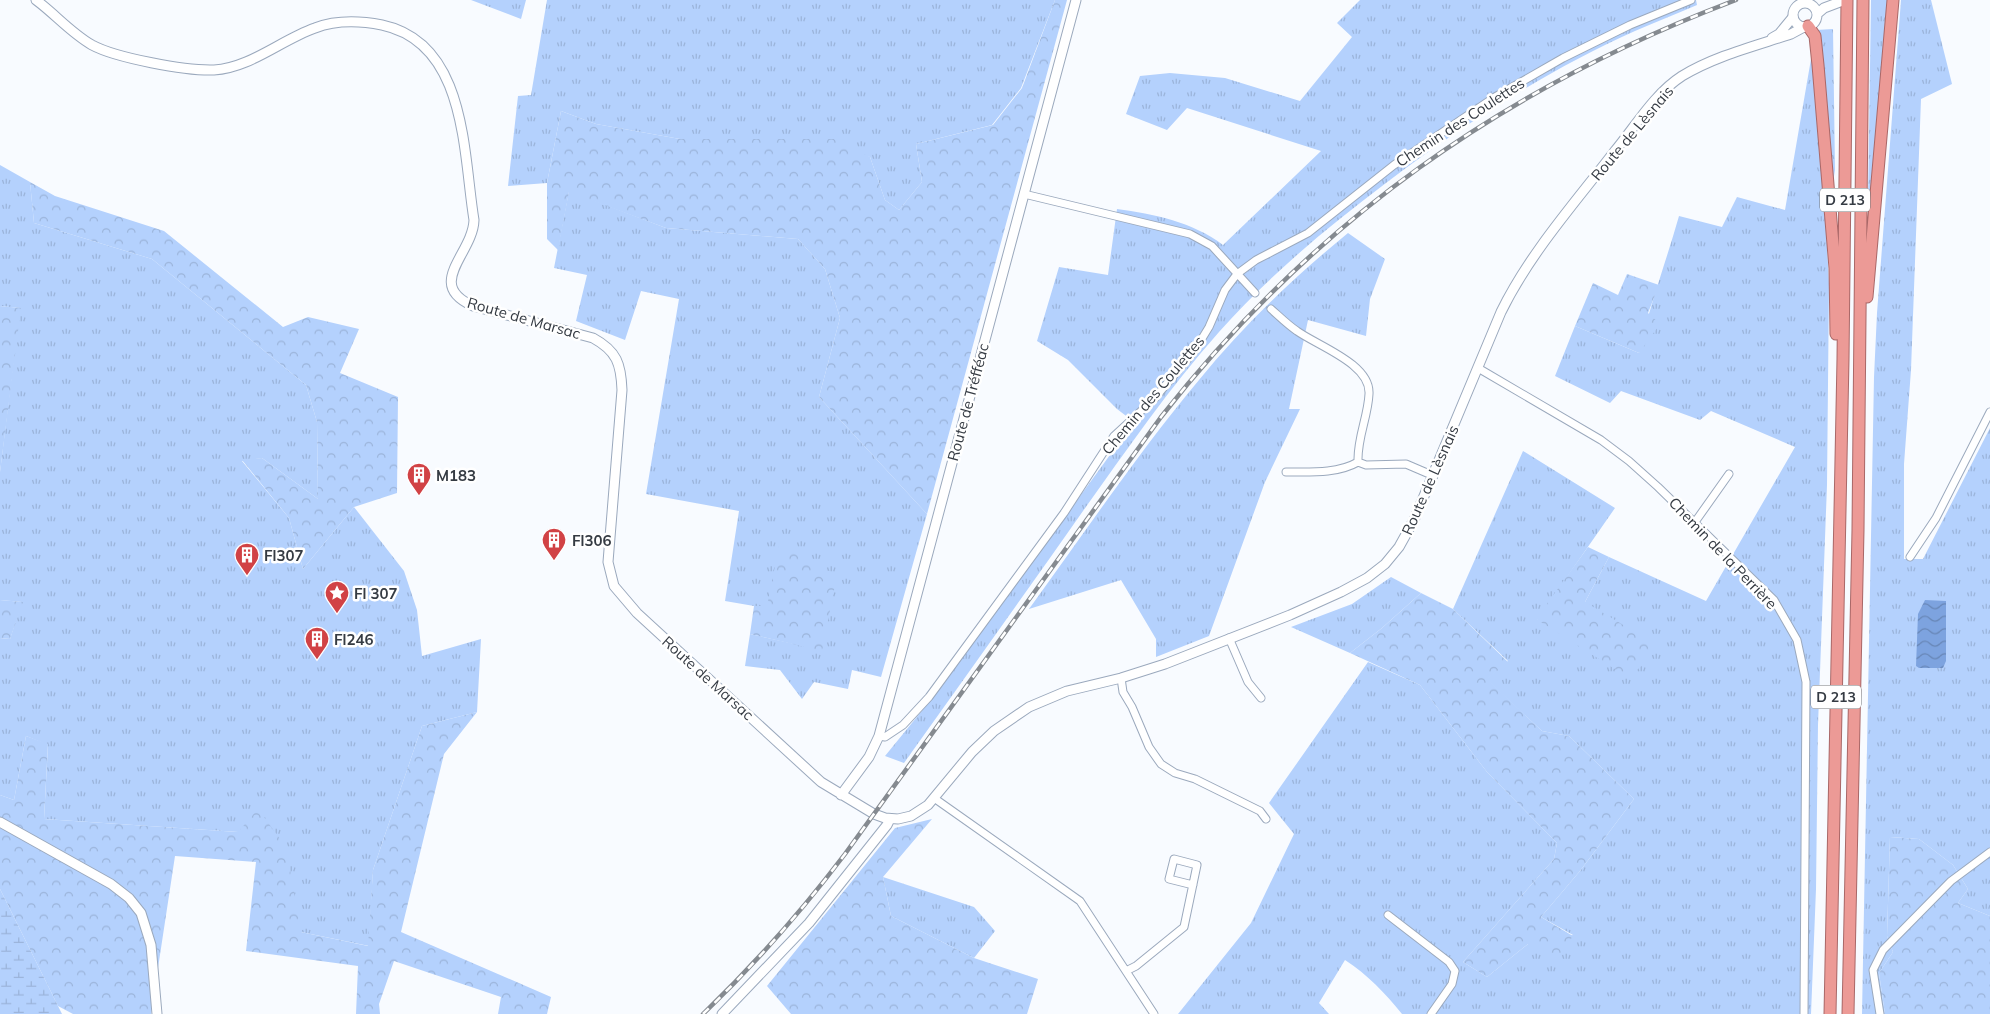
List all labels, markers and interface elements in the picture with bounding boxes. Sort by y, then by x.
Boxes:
street label: Chemin des Coulettes [1392,73,1528,171]
street label: Route de Lèsnais [1587,82,1677,184]
road number: D 213 [1820,188,1870,212]
street label: Route de Marsac [465,293,583,343]
street label: Chemin des Coulettes [1098,332,1208,458]
street label: Route de Tréfféac [943,341,993,463]
street label: Route de Lèsnais [1397,422,1463,538]
building icon: M183 [406,462,432,496]
place label: M183 [436,466,476,485]
street label: Chemin de la Perrière [1665,493,1781,613]
building icon: Fl306 [541,527,567,561]
place label: Fl306 [572,531,612,550]
building icon: Fl307 [234,542,260,576]
place label: Fl307 [264,546,304,565]
place icon: Fl 307 [324,580,350,614]
place label: Fl 307 [354,584,398,603]
building icon: Fl246 [304,626,330,660]
place label: Fl246 [334,630,374,649]
street label: Route de Marsac [658,632,758,724]
road number: D 213 [1811,686,1861,709]

